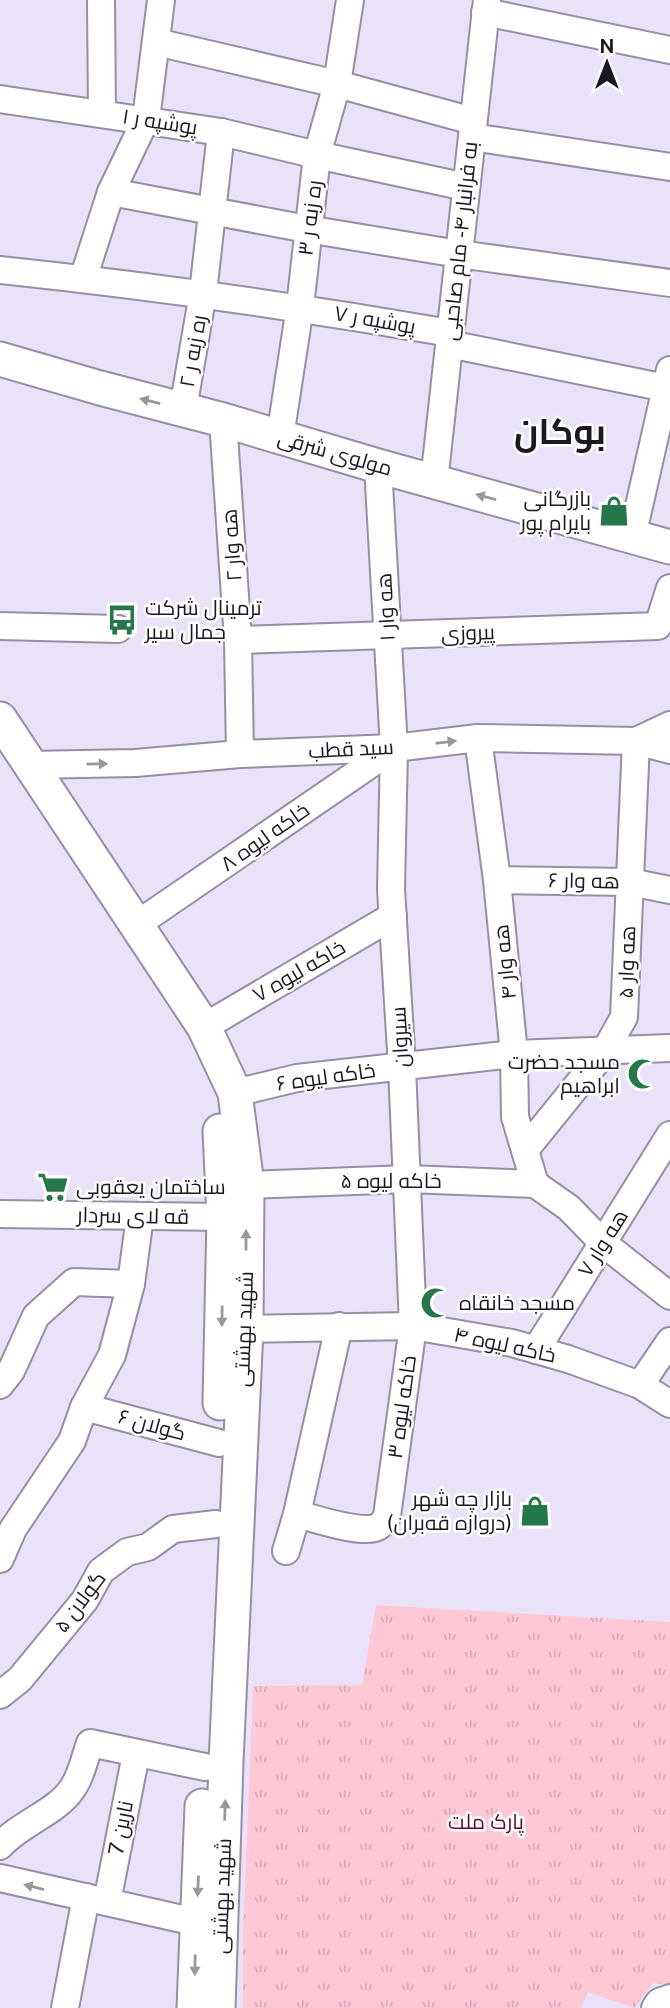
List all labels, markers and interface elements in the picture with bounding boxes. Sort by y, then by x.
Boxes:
north arrow [572,28,642,98]
text: N [600,35,614,57]
street label: ۱ پوشپه ر [120,103,200,142]
street label: به فرانبار ۴ - مام صاحبی [437,140,484,342]
street label: ره زبه ر ۳ [292,179,327,257]
street label: پوشپه ر ۷ [332,300,418,341]
street label: ره زبه ر ۲ [174,313,211,389]
one-way arrow [138,395,160,406]
district label: بوکان [514,411,606,453]
street label: مولوی شرقی [275,424,395,482]
place label: بازرگانی بایرام پور [519,486,591,537]
one-way arrow [475,491,496,501]
shop icon: بازرگانی بایرام پور [597,494,631,528]
street label: هه وار ۲ [216,508,247,582]
street label: هه وار ۱ [371,572,400,642]
place label: ترمینال شرکت جمال سیر [144,595,262,645]
bus stop icon: ترمینال شرکت جمال سیر [105,603,139,637]
street label: پیروزی [441,619,496,648]
street label: سید قطب [308,734,394,763]
one-way arrow [435,736,457,747]
one-way arrow [86,758,108,769]
street label: خاکه لیوه ۸ [215,797,314,876]
street label: هه وار ۶ [548,867,620,894]
street label: هه وار ۴ [488,923,521,1001]
street label: هه وار ۵ [613,925,640,999]
street label: خاکه لیوه ۷ [248,934,350,1007]
street label: سیروان [385,1006,415,1068]
place label: مسجد حضرت ابراهیم [508,1049,620,1100]
street label: خاکه لیوه ۶ [275,1057,377,1096]
mosque icon: مسجد حضرت ابراهیم [626,1057,660,1091]
street label: خاکه لیوه ۵ [340,1168,442,1193]
supermarket icon: ساختمان یعقوبی [36,1170,70,1204]
place label: ساختمان یعقوبی [76,1174,226,1200]
street label: قه لای سردار [76,1202,189,1230]
street label: هه وار ۷ [572,1204,633,1281]
one-way arrow [240,1229,252,1251]
street label: شهید بهشتی [229,1271,259,1387]
mosque icon: مسجد خانقاه [419,1286,453,1320]
place label: مسجد خانقاه [459,1290,575,1315]
one-way arrow [216,1305,228,1327]
street label: خاکه لیوه ۴ [452,1322,558,1368]
street label: خاکه لیوه ۳ [382,1354,421,1460]
street label: گولان ۶ [115,1404,189,1446]
place label: بازار چه شهر (دروازه قه‌بران) [387,1486,512,1536]
shop icon: بازار چه شهر (دروازه قه‌بران) [518,1494,552,1528]
street label: گولان ۵ [48,1566,112,1638]
street label: نارین 7 [103,1798,139,1858]
one-way arrow [219,1799,230,1821]
park label: پارک ملت [448,1809,524,1836]
street label: شهید بهشتی [207,1838,237,1954]
one-way arrow [192,1875,203,1897]
one-way arrow [23,1881,45,1892]
one-way arrow [189,1954,201,1976]

